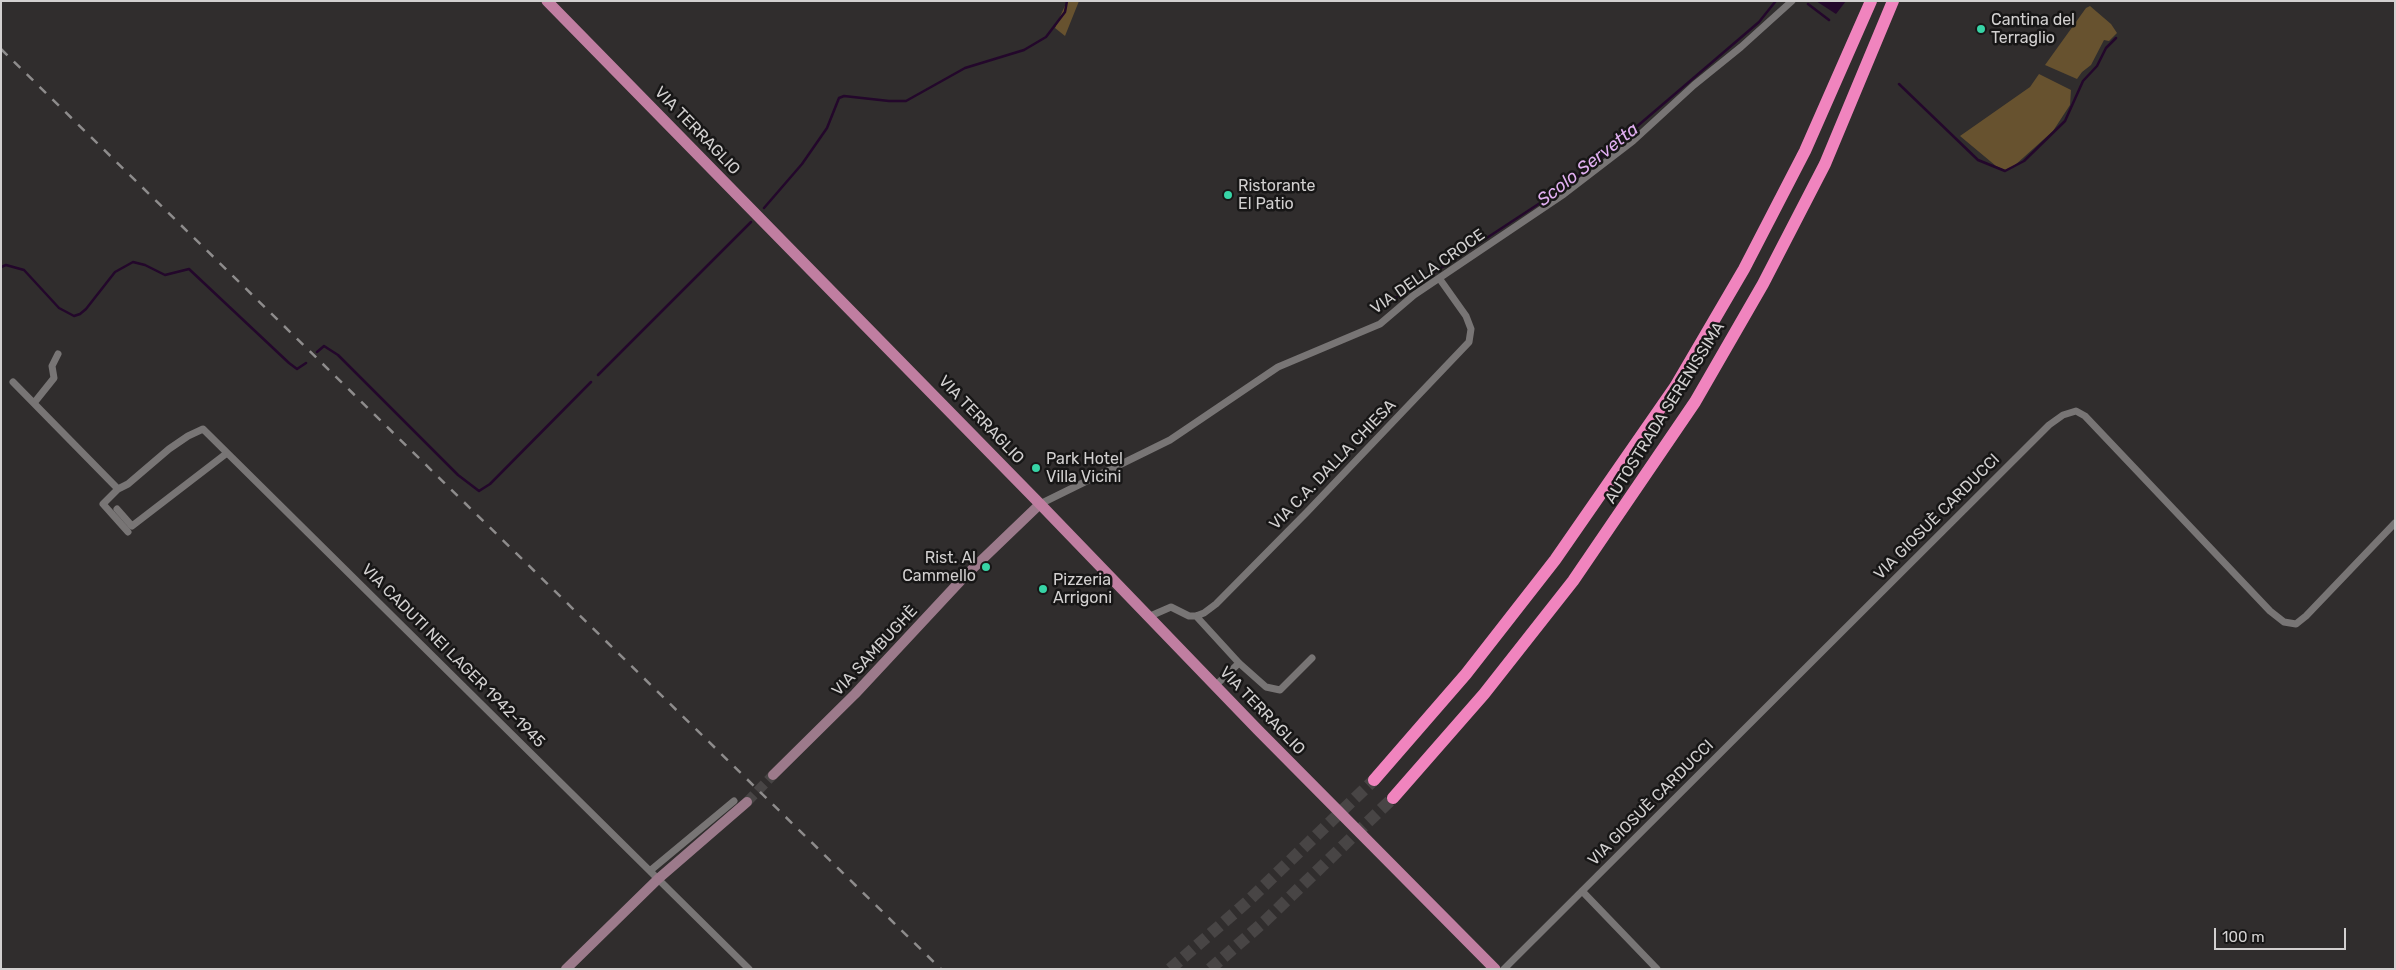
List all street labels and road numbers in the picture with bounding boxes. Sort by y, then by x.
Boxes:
street label: VIA TERRAGLIO [650,83,744,179]
street label: VIA DELLA CROCE [1367,225,1489,319]
street label: AUTOSTRADA SERENISSIMA [1601,319,1729,507]
street label: VIA TERRAGLIO [934,372,1028,468]
street label: VIA C.A. DALLA CHIESA [1266,396,1400,534]
street label: VIA GIOSUÈ CARDUCCI [1870,450,2004,584]
street label: VIA CADUTI NEI LAGER 1942-1945 [357,560,549,752]
street label: VIA SAMBUGHÈ [828,602,922,700]
street label: VIA TERRAGLIO [1215,663,1309,759]
street label: VIA GIOSUÈ CARDUCCI [1584,736,1718,870]

